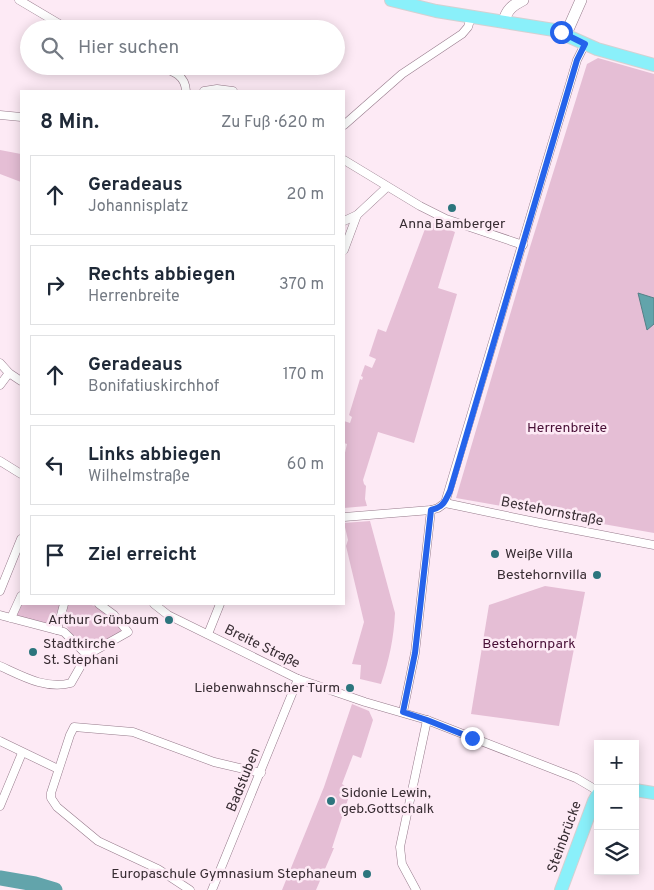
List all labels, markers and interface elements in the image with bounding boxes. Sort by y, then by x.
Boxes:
search box [20,20,345,75]
route start [550,21,573,44]
icon: search [38,34,66,62]
text: Hier suchen [78,36,179,60]
text: 8 Min. [40,109,99,136]
text: Zu Fuß · 620 m [221,113,325,133]
text: Geradeaus [88,173,183,197]
icon: ahead [41,181,69,209]
text: 20 m [287,185,324,205]
text: Johannisplatz [88,197,189,217]
marker: Anna Bamberger [446,202,458,214]
place label: Anna Bamberger [399,216,506,233]
text: Rechts abbiegen [88,263,236,287]
icon: right [41,271,69,299]
text: 370 m [279,275,324,295]
text: Herrenbreite [88,287,180,307]
text: Geradeaus [88,353,183,377]
icon: ahead [41,361,69,389]
text: 170 m [283,365,324,385]
text: Bonifatiuskirchhof [88,377,219,397]
park label: Herrenbreite [527,420,607,437]
text: Links abbiegen [88,443,221,467]
icon: left [41,451,69,479]
text: 60 m [287,455,324,475]
text: Wilhelmstraße [88,467,190,487]
street label: Bestehornstraße [499,494,605,530]
icon: arrive [41,541,69,569]
text: Ziel erreicht [88,543,197,567]
place label: Weiße Villa [505,546,573,563]
marker: Weiße Villa [489,548,501,560]
place label: Bestehornvilla [497,567,587,584]
marker: Bestehornvilla [591,569,603,581]
place label: Arthur Grünbaum [48,612,159,629]
marker: Arthur Grünbaum [163,614,175,626]
street label: Breite Straße [221,621,303,673]
place label: Stadtkirche St. Stephani [43,636,119,669]
park label: Bestehornpark [482,636,576,653]
marker: Stadtkirche St. Stephani [27,646,39,658]
place label: Liebenwahnscher Turm [194,680,340,697]
marker: Liebenwahnscher Turm [344,682,356,694]
route end [461,727,484,750]
map controls [594,740,639,875]
button: + [594,740,639,785]
street label: Badstuben [223,745,265,815]
place label: Sidonie Lewin, geb.Gottschalk [341,785,434,818]
button: − [594,785,639,830]
marker: Sidonie Lewin, geb.Gottschalk [325,795,337,807]
street label: Steinbrücke [544,799,586,875]
button: layers [594,830,639,875]
place label: Europaschule Gymnasium Stephaneum [111,866,357,883]
marker: Europaschule Gymnasium Stephaneum [361,868,373,880]

